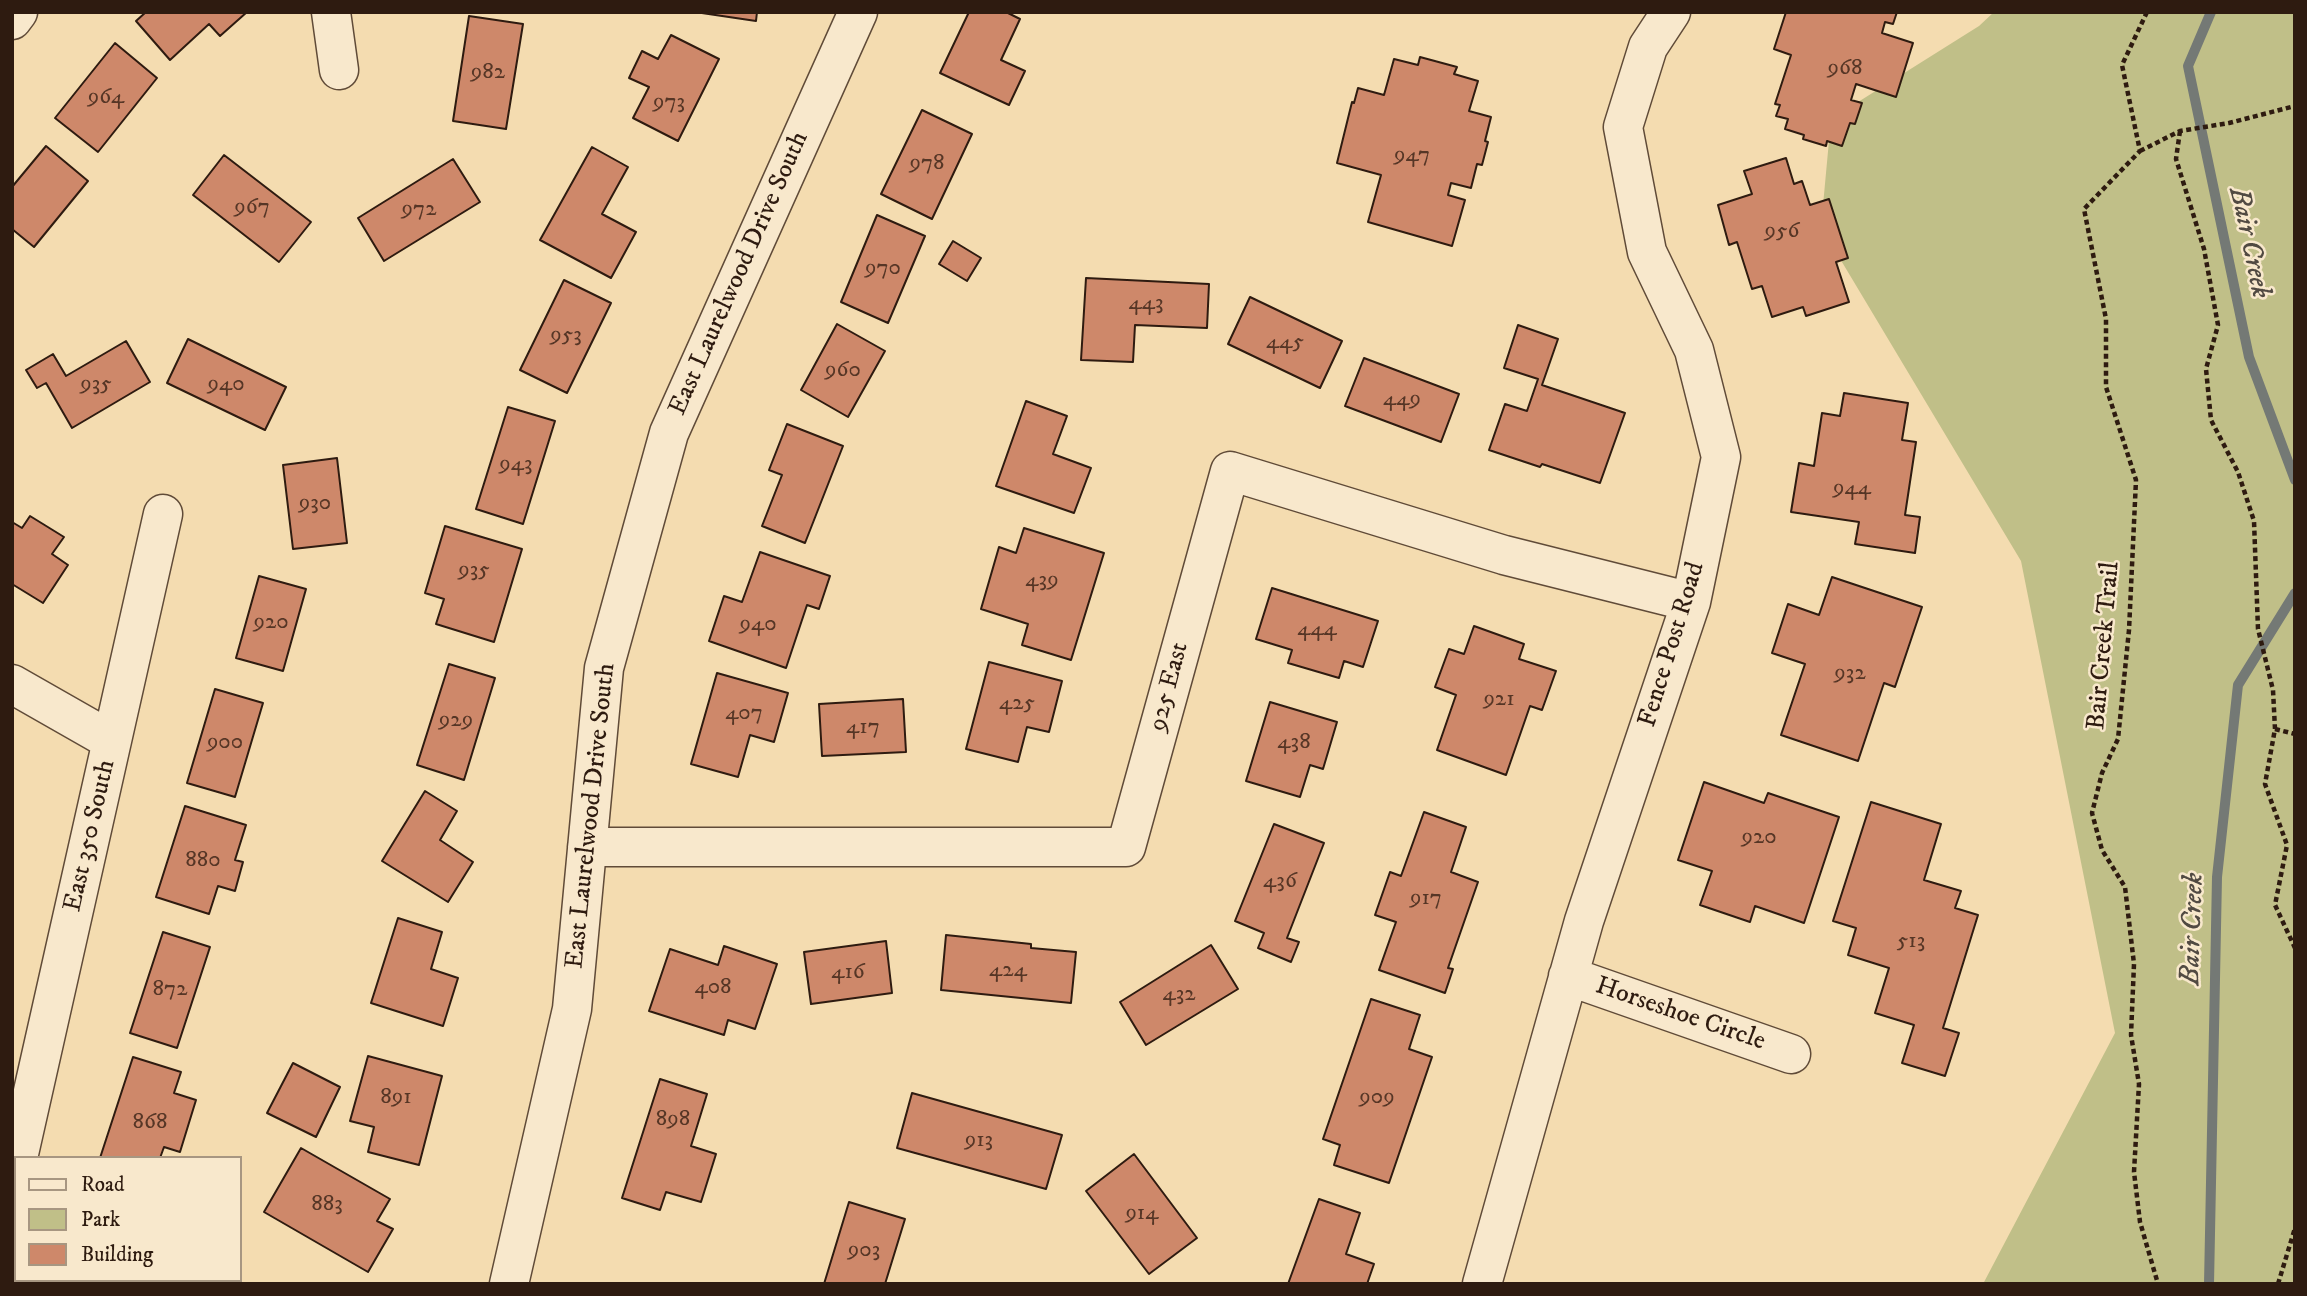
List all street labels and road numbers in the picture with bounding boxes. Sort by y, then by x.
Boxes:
street label: East Laurelwood Drive South [663,127,817,421]
street label: Fence Post Road [1633,559,1713,731]
street label: Bair Creek Trail [2082,561,2128,731]
street label: 925 East [1143,639,1197,735]
street label: East Laurelwood Drive South [560,662,624,970]
street label: East 350 South [58,757,124,915]
street label: Horseshoe Circle [1591,971,1769,1059]

